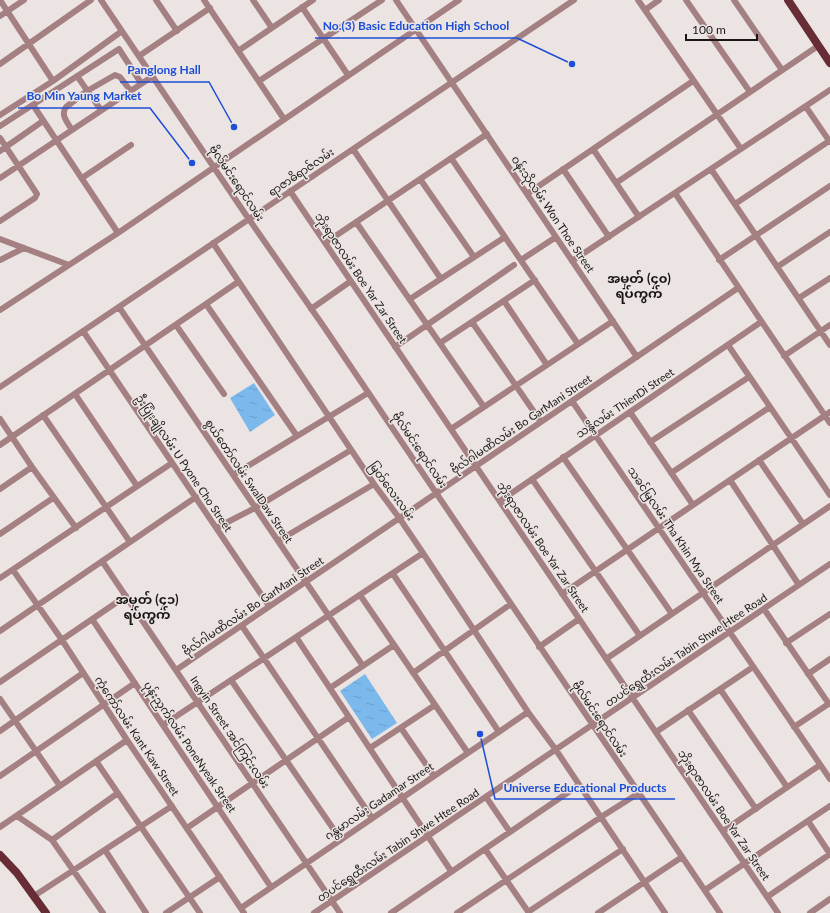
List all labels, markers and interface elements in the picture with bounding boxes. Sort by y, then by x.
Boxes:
callout: No.(3) Basic Education High School [315,14,517,38]
scale bar [686,16,757,42]
text: No.(3) Basic Education High School [323,18,509,33]
text: 100 m [692,22,726,37]
callout: Panglong Hall [120,58,209,82]
text: Panglong Hall [127,62,201,77]
callout: Bo Min Yaung Market [18,84,150,108]
text: Bo Min Yaung Market [26,88,142,103]
street label: ဗိုလ်မင်းရောင်လမ်း [205,142,268,225]
street label: ရာဇာဓိရာဇ်လမ်း [265,145,338,201]
street label: ဝန်းသိုလမ်း Won Thoe Street [507,153,598,276]
street label: ဘိုးရာဇာလမ်း Boe Yar Zar Street [310,210,410,347]
district label: အမှတ် (၄၀) ရပ်ကွက် [607,269,671,304]
street label: သန္ဒိလမ်း ThienDi Street [573,365,678,443]
street label: ဗိုလ်ဂါမဏိလမ်း Bo GarMani Street [448,371,595,478]
street label: ဦးပြုံးချိုလမ်း U Pyone Cho Street [131,392,235,536]
street label: ဗိုလ်မင်းရောင်လမ်း [388,409,451,492]
street label: စွယ်တော်လမ်း SwalDaw Street [201,416,296,547]
street label: မြတ်လေးလမ်း [364,459,418,524]
street label: သခင်မြလမ်း Tha Khin Mya Street [623,464,727,607]
street label: ဘိုးရာဇာလမ်း Boe Yar Zar Street [492,479,592,616]
street label: ဗိုလ်ဂါမဏိလမ်း Bo GarMani Street [180,553,327,660]
district label: အမှတ် (၄၁) ရပ်ကွက် [115,590,179,625]
street label: တပင်ရွှေထီးလမ်း Tabin Shwe Htee Road [602,590,771,711]
street label: ကံ့ကော်လမ်း Kant Kaw Street [91,673,182,799]
street label: Ingyin Street အင်ကြင်းလမ်း [186,673,273,792]
street label: ဗိုလ်မင်းရောင်လမ်း [568,678,631,761]
street label: ပုန်းညှက်လမ်း PoneNyeak Street [139,679,239,816]
street label: ဘိုးရာဇာလမ်း Boe Yar Zar Street [673,747,773,884]
street label: ဂန္တမာလမ်း Gadamar Street [322,759,437,844]
callout: Universe Educational Products [495,775,675,799]
text: Universe Educational Products [503,780,667,795]
street label: တပင်ရွှေထီးလမ်း Tabin Shwe Htee Road [314,785,483,906]

